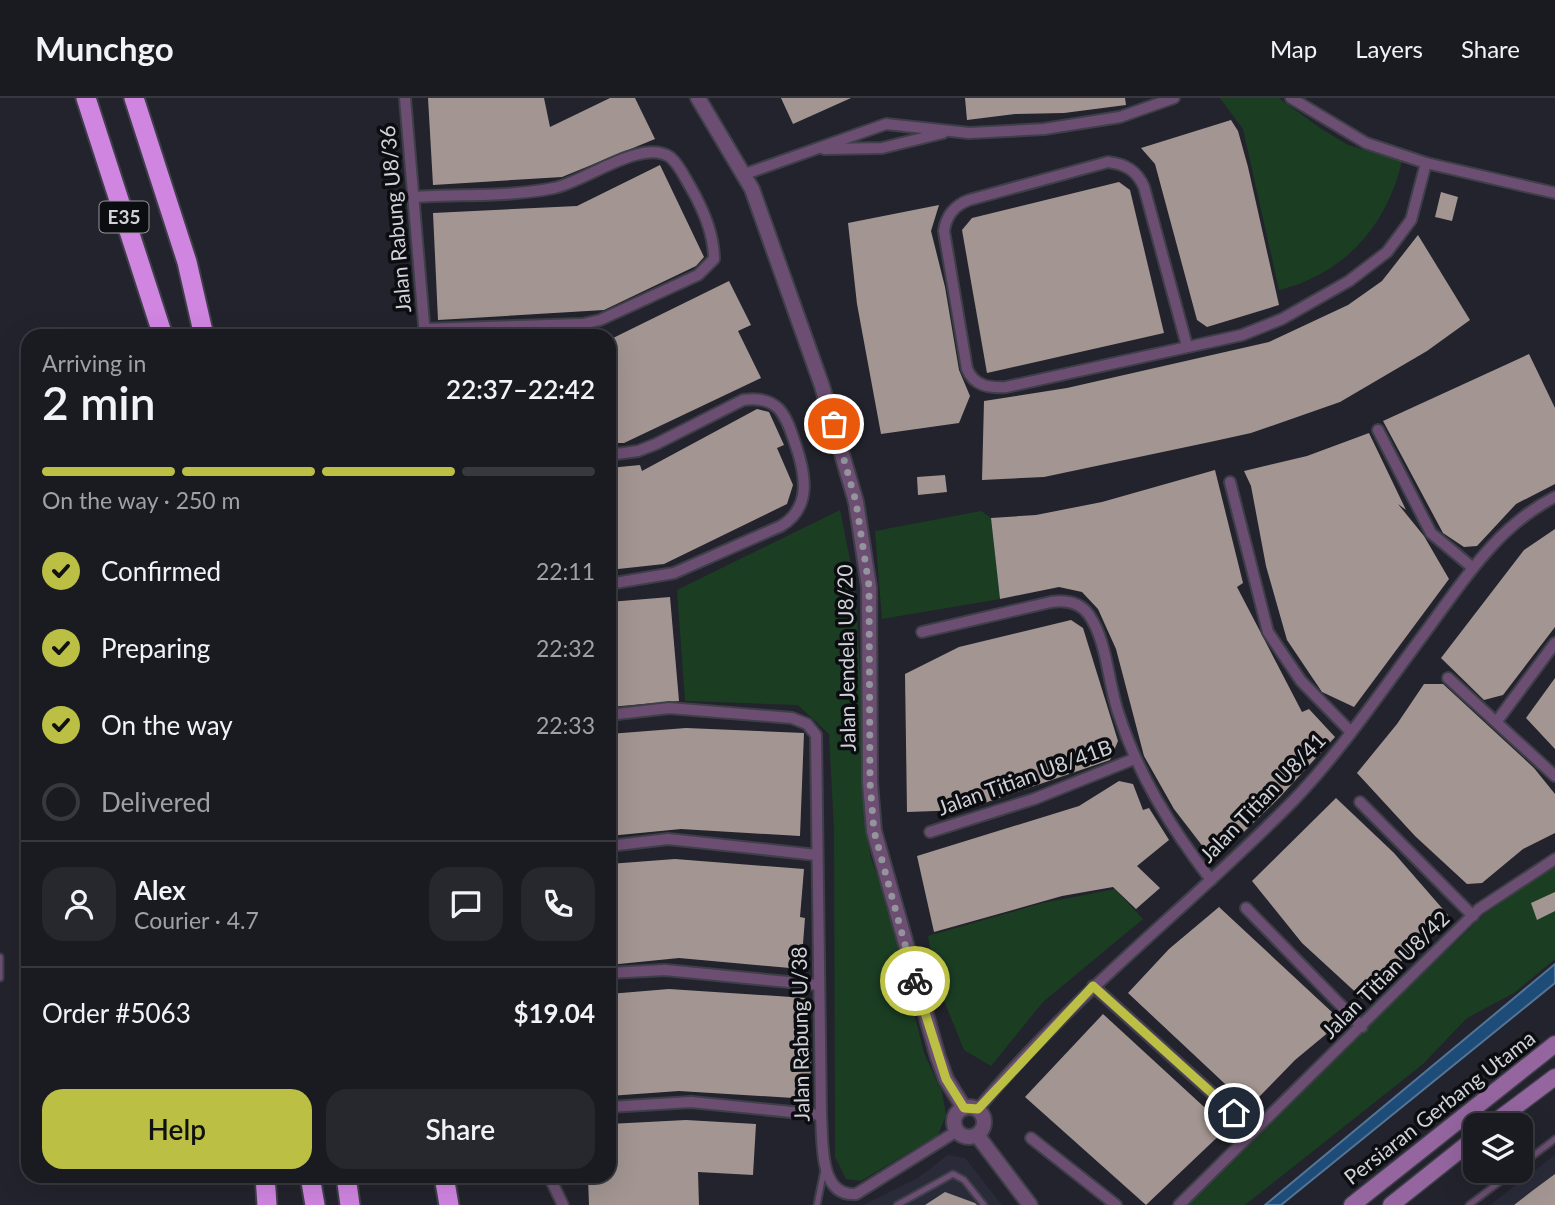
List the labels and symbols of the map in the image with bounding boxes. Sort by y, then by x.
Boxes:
street label: Jalan Rabung U8/36 [374,125,415,314]
road number: E35 [100,202,148,232]
pin [804,394,864,454]
street label: Jalan Jendela U8/20 [831,564,860,752]
street label: Jalan Titian U8/41 [1194,727,1330,867]
street label: Jalan Titian U8/41B [934,733,1115,820]
street label: Jalan Titian U8/42 [1316,905,1454,1043]
street label: Jalan Rabung U/38 [785,946,814,1122]
courier [880,946,950,1016]
street label: Persiaran Gerbang Utama [1339,1025,1540,1189]
pin [1204,1083,1264,1143]

